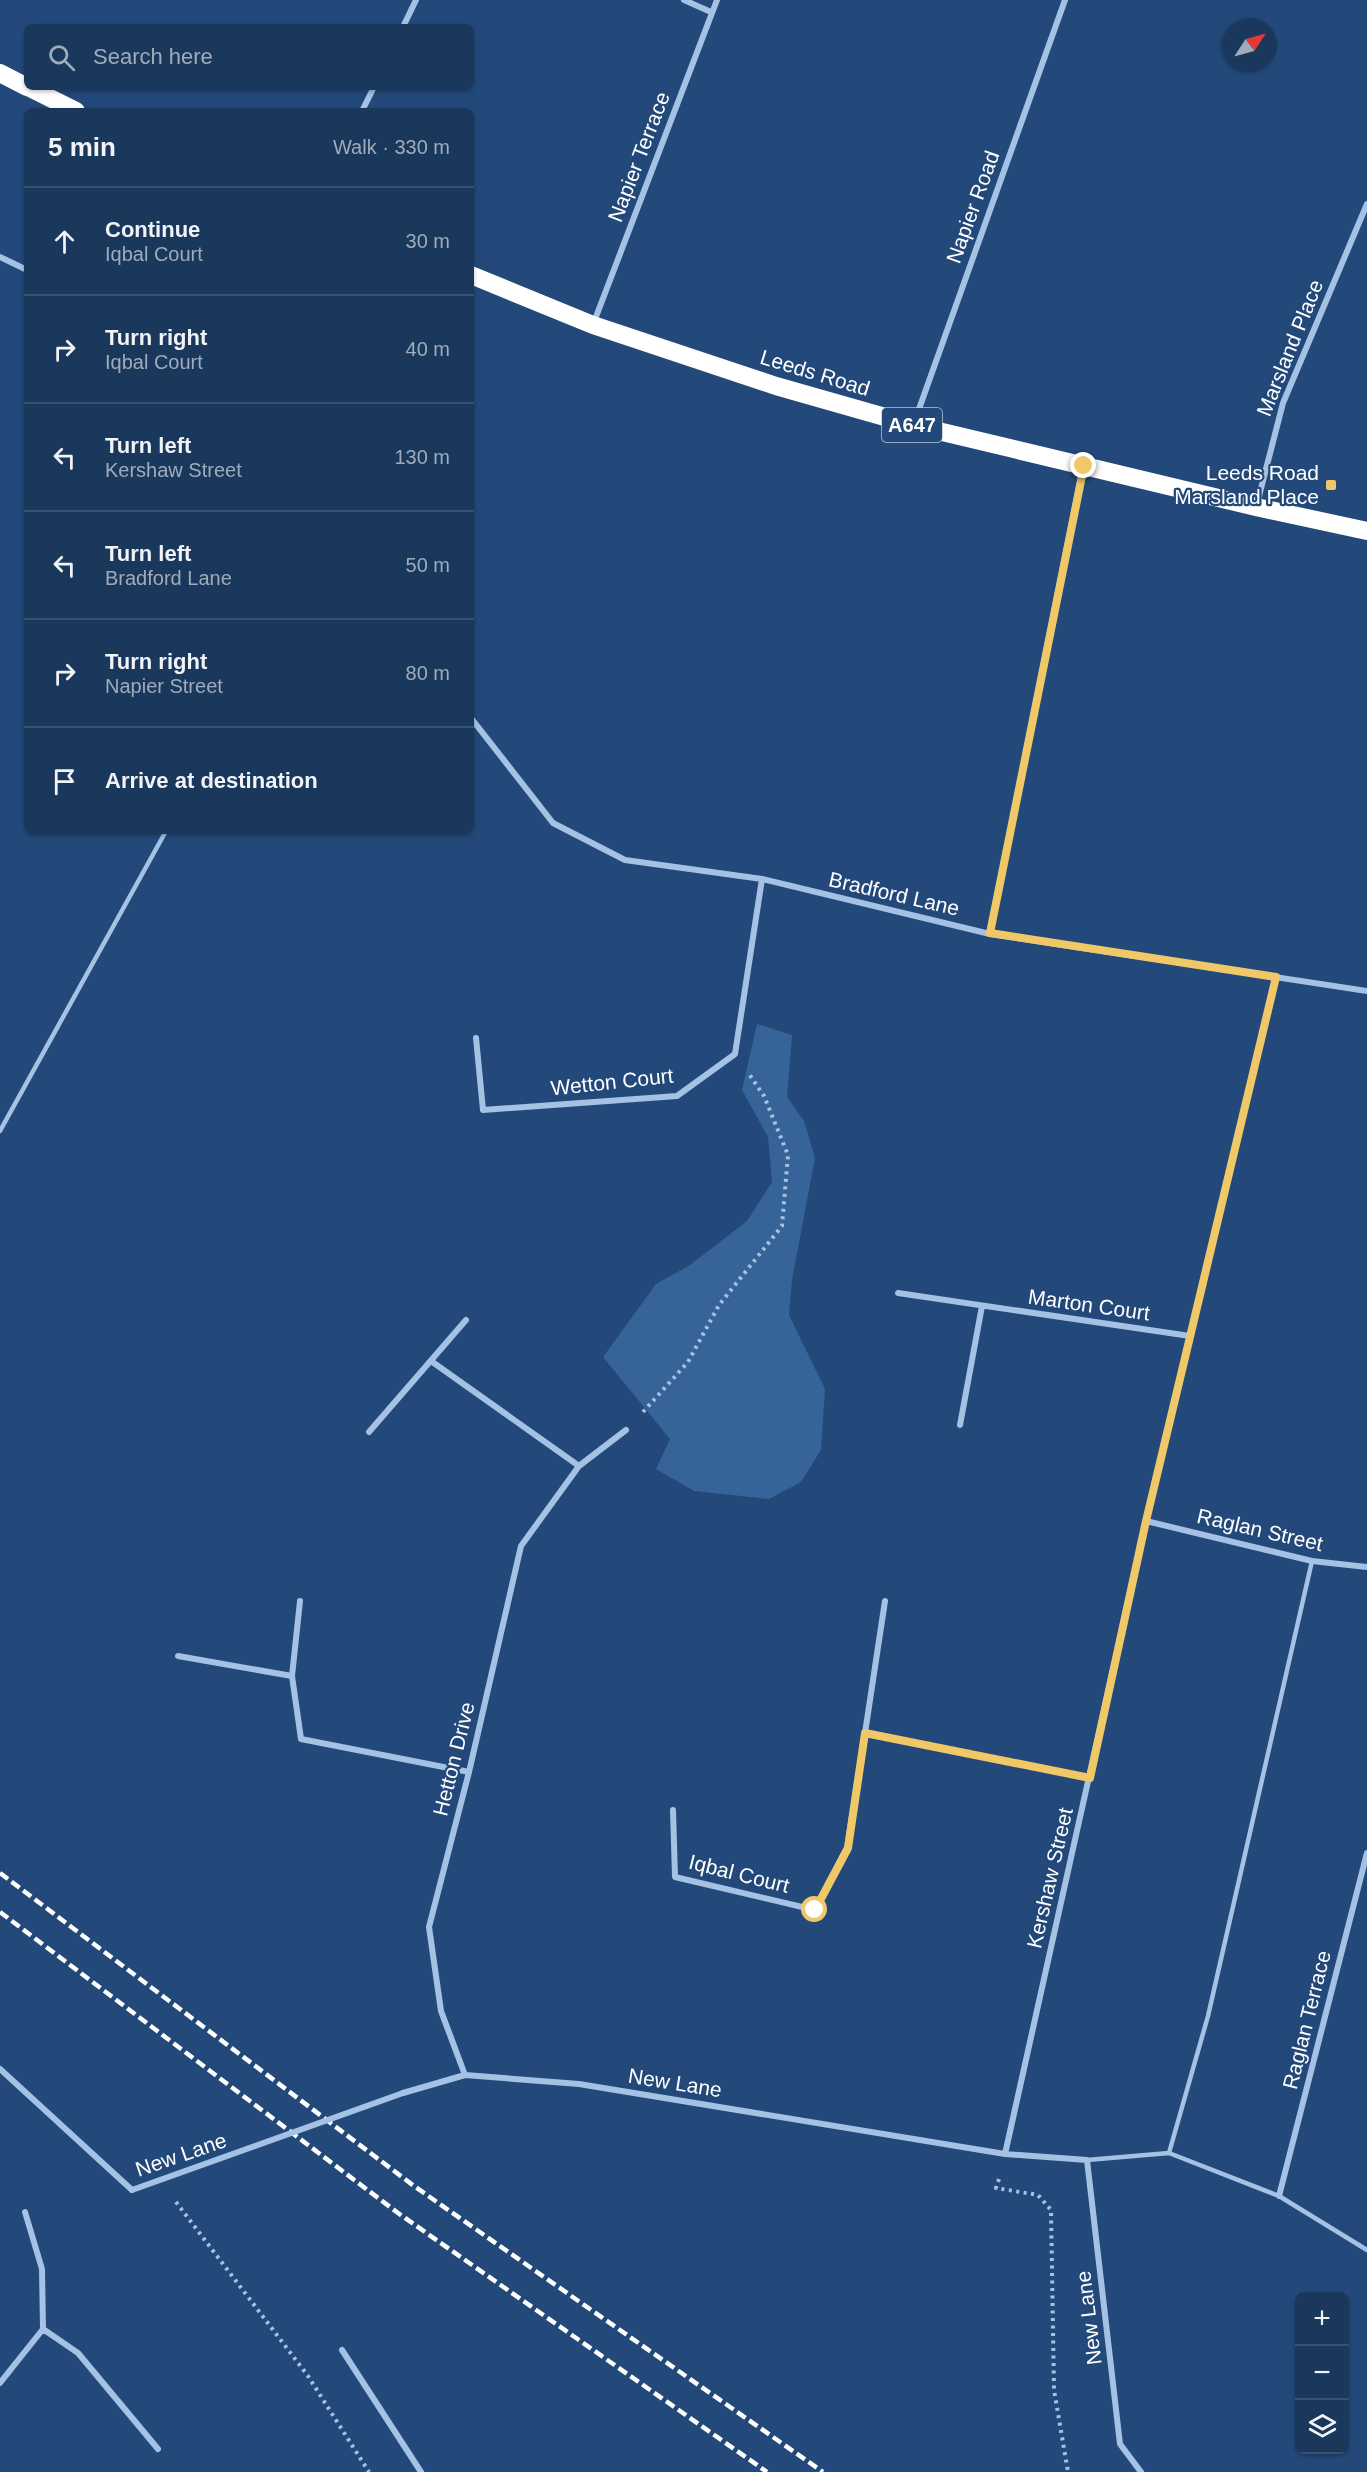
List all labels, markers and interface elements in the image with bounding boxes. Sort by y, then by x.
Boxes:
north arrow [1223,18,1277,72]
search box [24,24,474,90]
icon: search [45,41,78,74]
text: Search here [93,44,213,69]
street label: Napier Terrace [603,89,674,225]
text: 5 min [48,132,116,162]
text: Walk · 330 m [333,136,450,158]
street label: Napier Road [942,147,1003,266]
text: Continue [105,217,200,242]
icon: ahead [48,225,81,258]
text: 30 m [406,230,450,252]
text: Iqbal Court [105,243,203,265]
street label: Marsland Place [1252,276,1327,419]
text: Turn right [105,325,207,350]
icon: right [48,333,81,366]
text: 40 m [406,338,450,360]
street label: Leeds Road [758,345,873,400]
text: Iqbal Court [105,351,203,373]
road number: A647 [882,408,942,442]
text: Turn left [105,433,191,458]
icon: left [48,441,81,474]
text: 130 m [394,446,450,468]
route end [1070,452,1096,478]
text: Kershaw Street [105,459,242,481]
place label: Leeds Road Marsland Place [1174,461,1319,508]
marker: Leeds Road Marsland Place [1324,478,1338,492]
text: Turn left [105,541,191,566]
icon: left [48,549,81,582]
text: 50 m [406,554,450,576]
text: Bradford Lane [105,567,232,589]
text: Turn right [105,649,207,674]
icon: right [48,657,81,690]
text: 80 m [406,662,450,684]
text: Napier Street [105,675,223,697]
icon: arrive [48,765,81,798]
text: Arrive at destination [105,768,318,793]
street label: Bradford Lane [827,867,962,920]
street label: Wetton Court [549,1064,675,1099]
street label: Marton Court [1027,1285,1152,1324]
street label: Raglan Street [1195,1504,1325,1555]
street label: Hetton Drive [428,1699,479,1818]
street label: Kershaw Street [1022,1805,1077,1950]
street label: Iqbal Court [686,1850,792,1897]
route start [801,1896,827,1922]
street label: Raglan Terrace [1278,1948,1335,2092]
street label: New Lane [627,2064,724,2101]
street label: New Lane [132,2128,229,2181]
street label: New Lane [1071,2270,1106,2366]
map controls [1295,2292,1349,2454]
button: + [1295,2292,1349,2346]
button: − [1295,2346,1349,2400]
button: layers [1295,2400,1349,2454]

